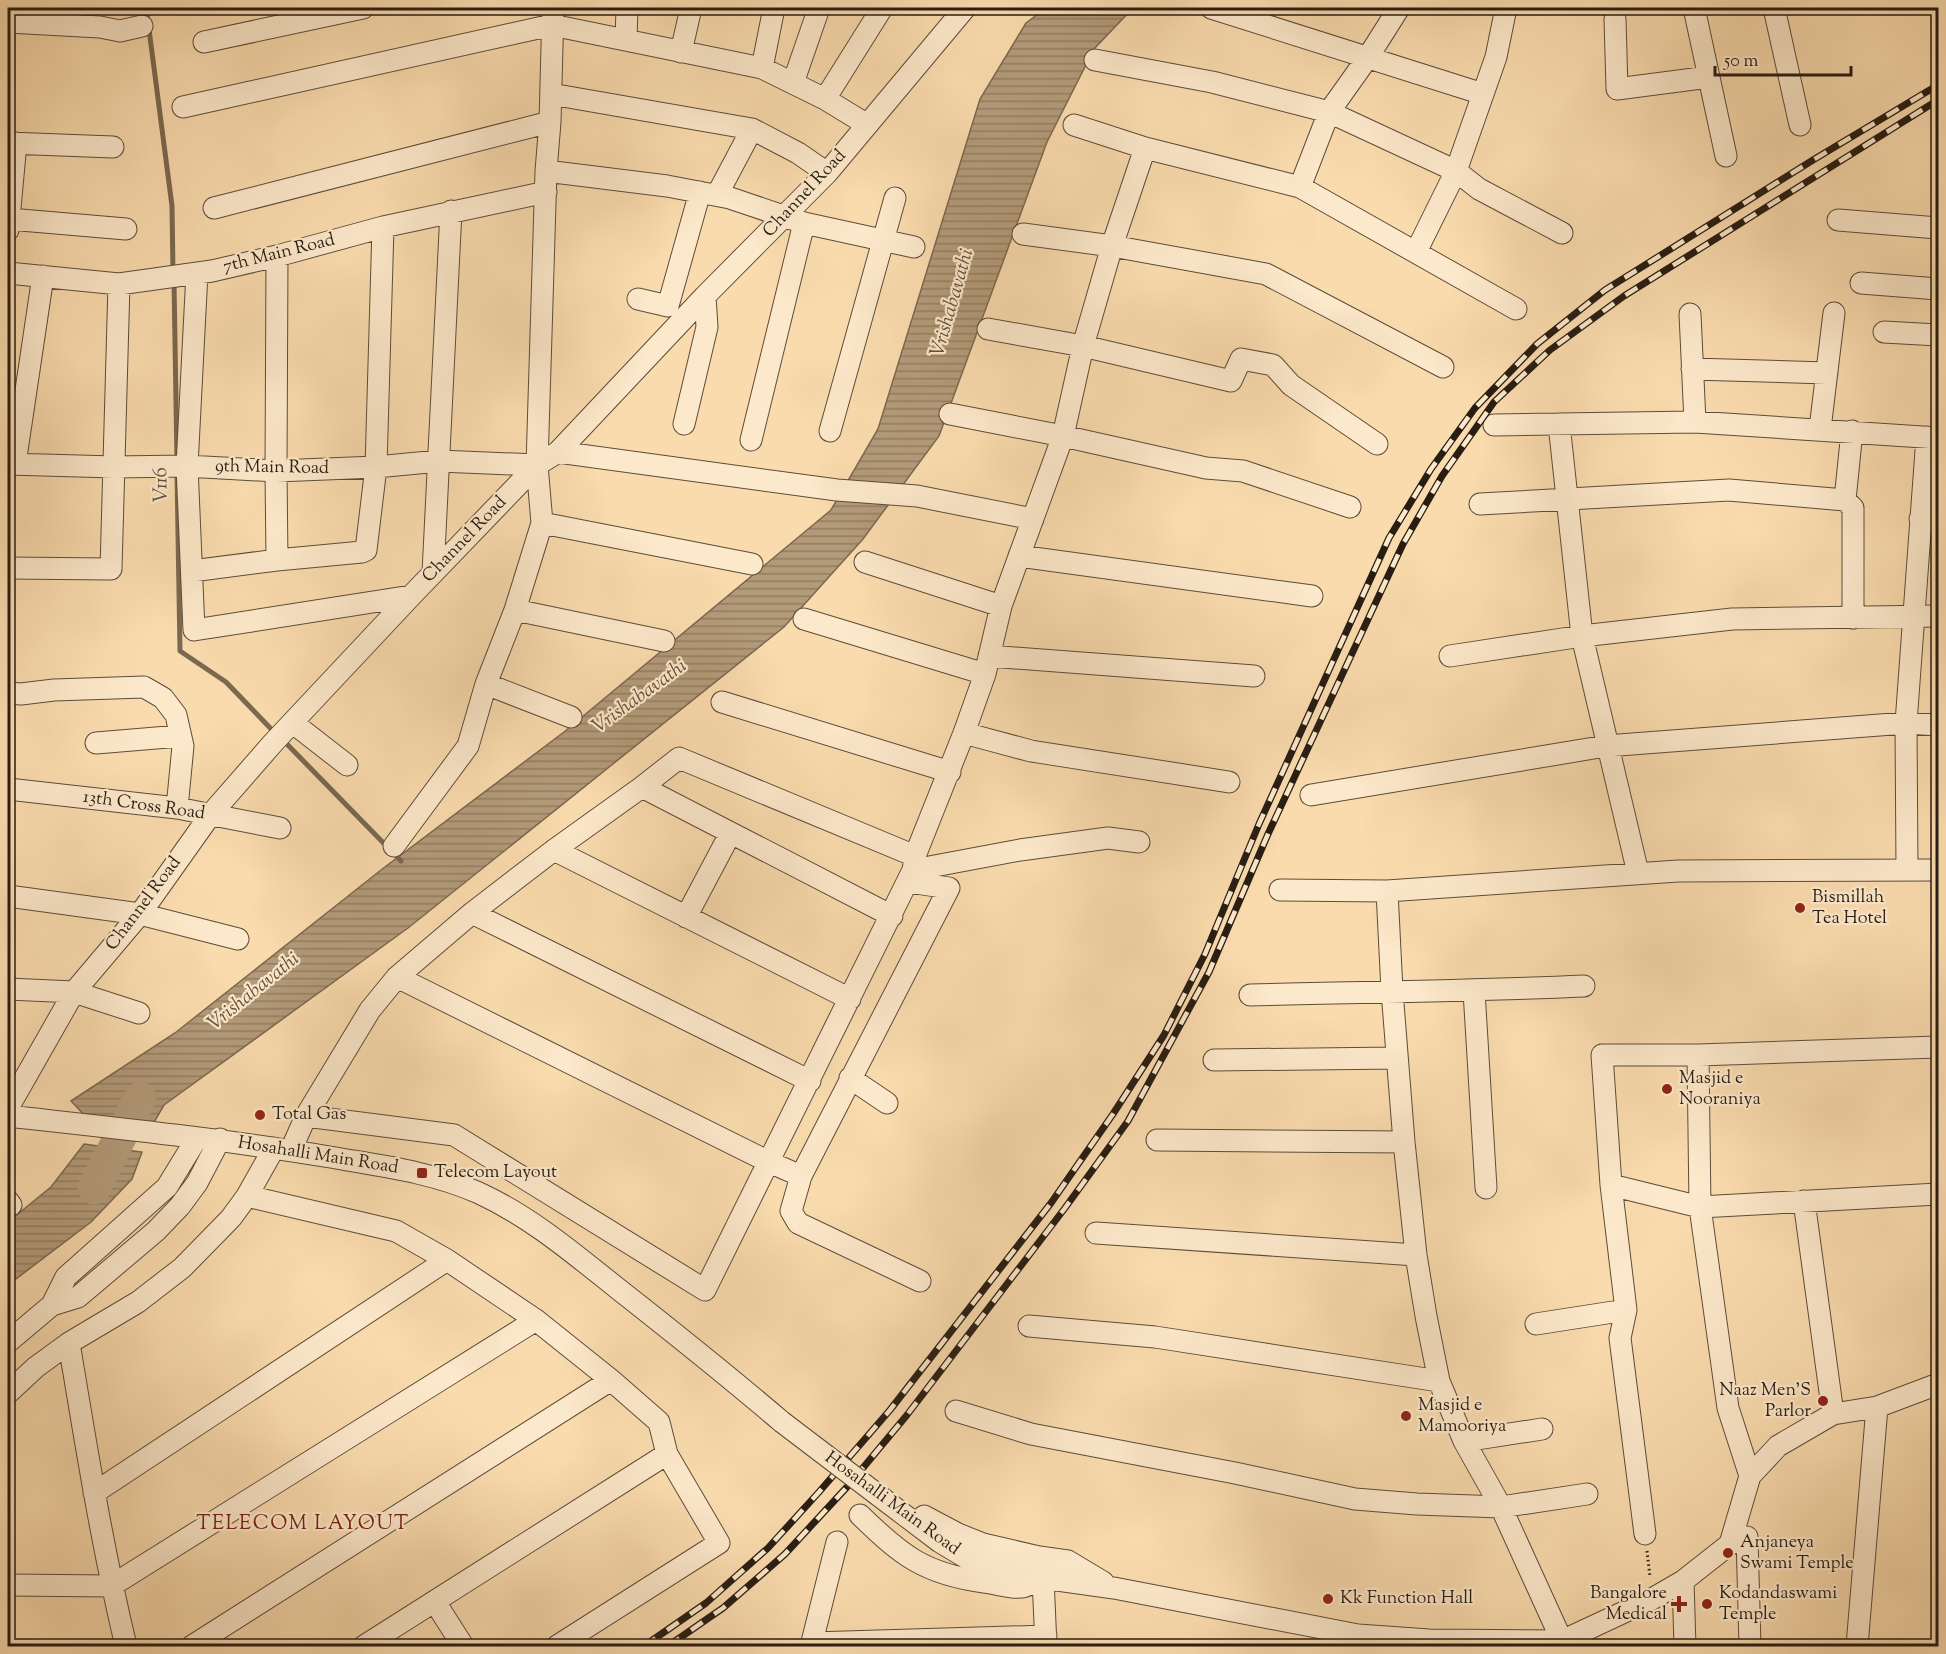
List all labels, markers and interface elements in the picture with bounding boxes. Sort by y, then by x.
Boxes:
scale bar [1715,39,1852,77]
text: 50 m [1723,49,1759,75]
street label: Channel Road [757,144,853,244]
street label: 7th Main Road [220,228,338,280]
water label: Vrishabavathi [924,246,982,360]
street label: 9th Main Road [215,454,329,482]
water label: V116 [147,467,177,503]
street label: Channel Road [417,491,513,589]
water label: Vrishabavathi [587,653,693,741]
street label: 13th Cross Road [81,785,207,827]
street label: Channel Road [100,851,188,957]
place label: Bismillah Tea Hotel [1812,885,1887,932]
marker: Bismillah Tea Hotel [1793,901,1807,915]
water label: Vrishabavathi [202,946,306,1038]
place label: Masjid e Nooraniya [1679,1066,1761,1113]
marker: Masjid e Nooraniya [1660,1082,1674,1096]
place label: Total Gas [272,1102,346,1128]
marker: Total Gas [253,1108,267,1122]
street label: Hosahalli Main Road [236,1130,400,1182]
place label: Telecom Layout [434,1160,557,1186]
marker: Telecom Layout [415,1166,429,1180]
place label: Naaz Men'S Parlor [1719,1378,1811,1425]
place label: Masjid e Mamooriya [1418,1393,1506,1440]
marker: Naaz Men'S Parlor [1816,1394,1830,1408]
marker: Masjid e Mamooriya [1399,1409,1413,1423]
street label: Hosahalli Main Road [819,1446,965,1562]
district label: TELECOM LAYOUT [196,1510,410,1539]
place label: Anjaneya Swami Temple [1740,1530,1854,1577]
marker: Anjaneya Swami Temple [1721,1546,1735,1560]
place label: Bangalore Medical [1590,1581,1667,1628]
place label: Kodandaswami Temple [1719,1581,1837,1628]
place label: Kk Function Hall [1340,1586,1473,1612]
marker: Kk Function Hall [1321,1592,1335,1606]
marker: Bangalore Medical [1672,1597,1686,1611]
marker: Kodandaswami Temple [1700,1597,1714,1611]

